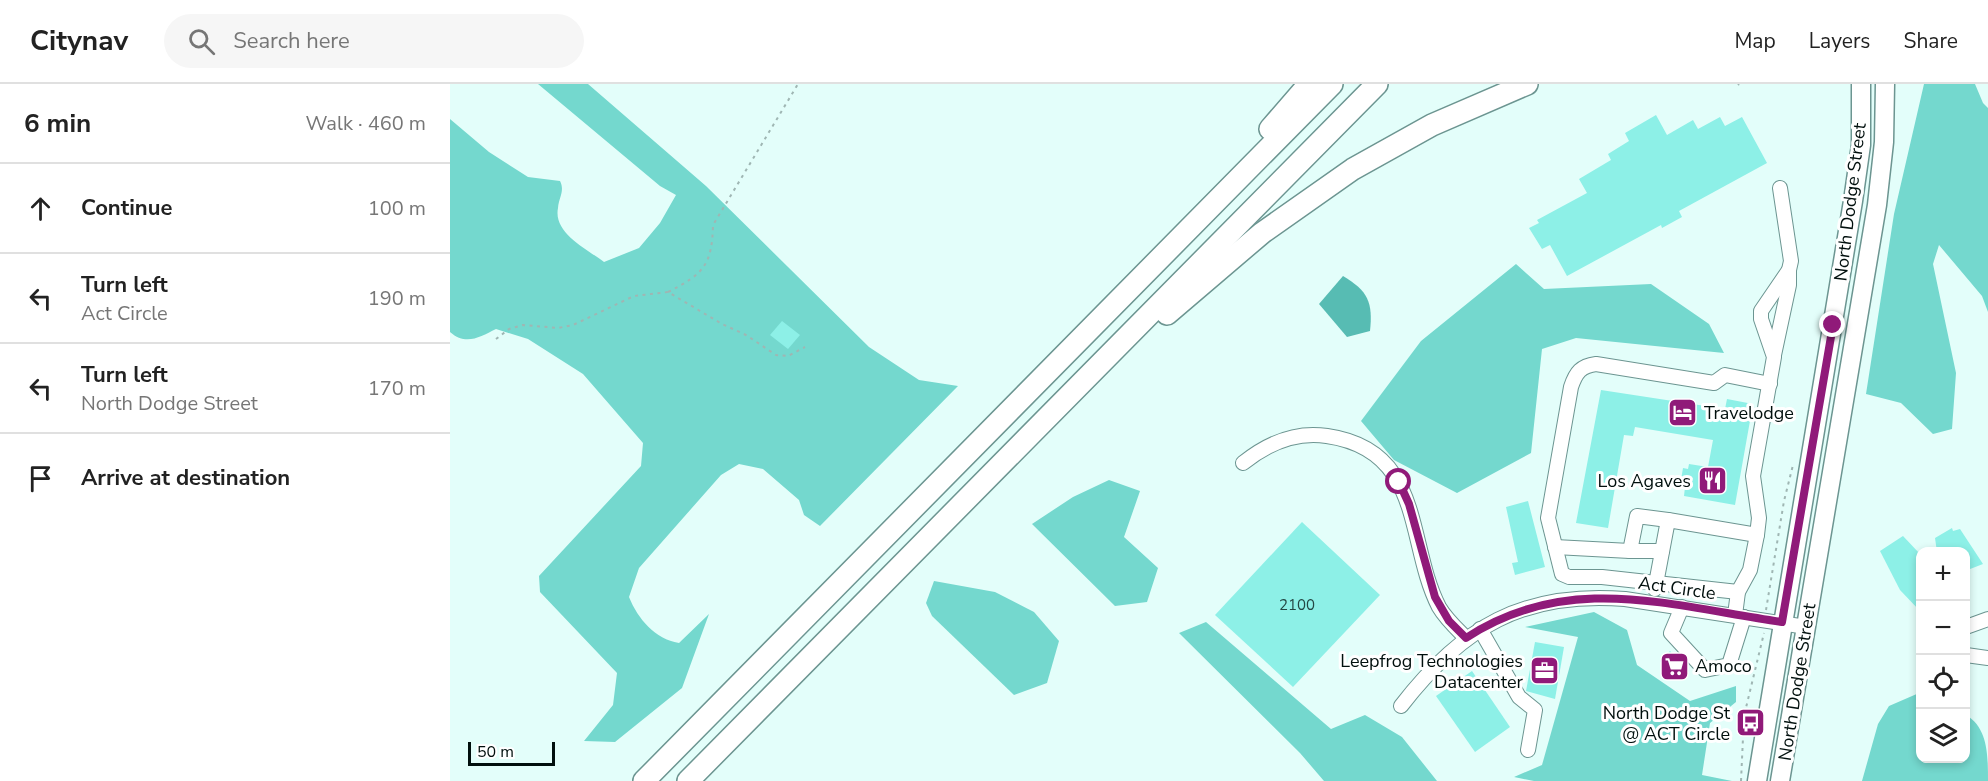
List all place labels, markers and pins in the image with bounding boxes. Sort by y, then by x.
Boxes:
hotel icon: Travelodge [1667,397,1699,429]
place label: Travelodge [1704,401,1794,425]
restaurant icon: Los Agaves [1696,465,1728,497]
place label: Los Agaves [1598,469,1691,493]
place label: Leepfrog Technologies Datacenter [1340,649,1524,694]
supermarket icon: Amoco [1658,650,1690,682]
place label: Amoco [1695,654,1752,678]
office icon: Leepfrog Technologies Datacenter [1528,655,1560,687]
place label: North Dodge St @ ACT Circle [1603,701,1731,746]
bus stop icon: North Dodge St @ ACT Circle [1735,707,1767,739]

